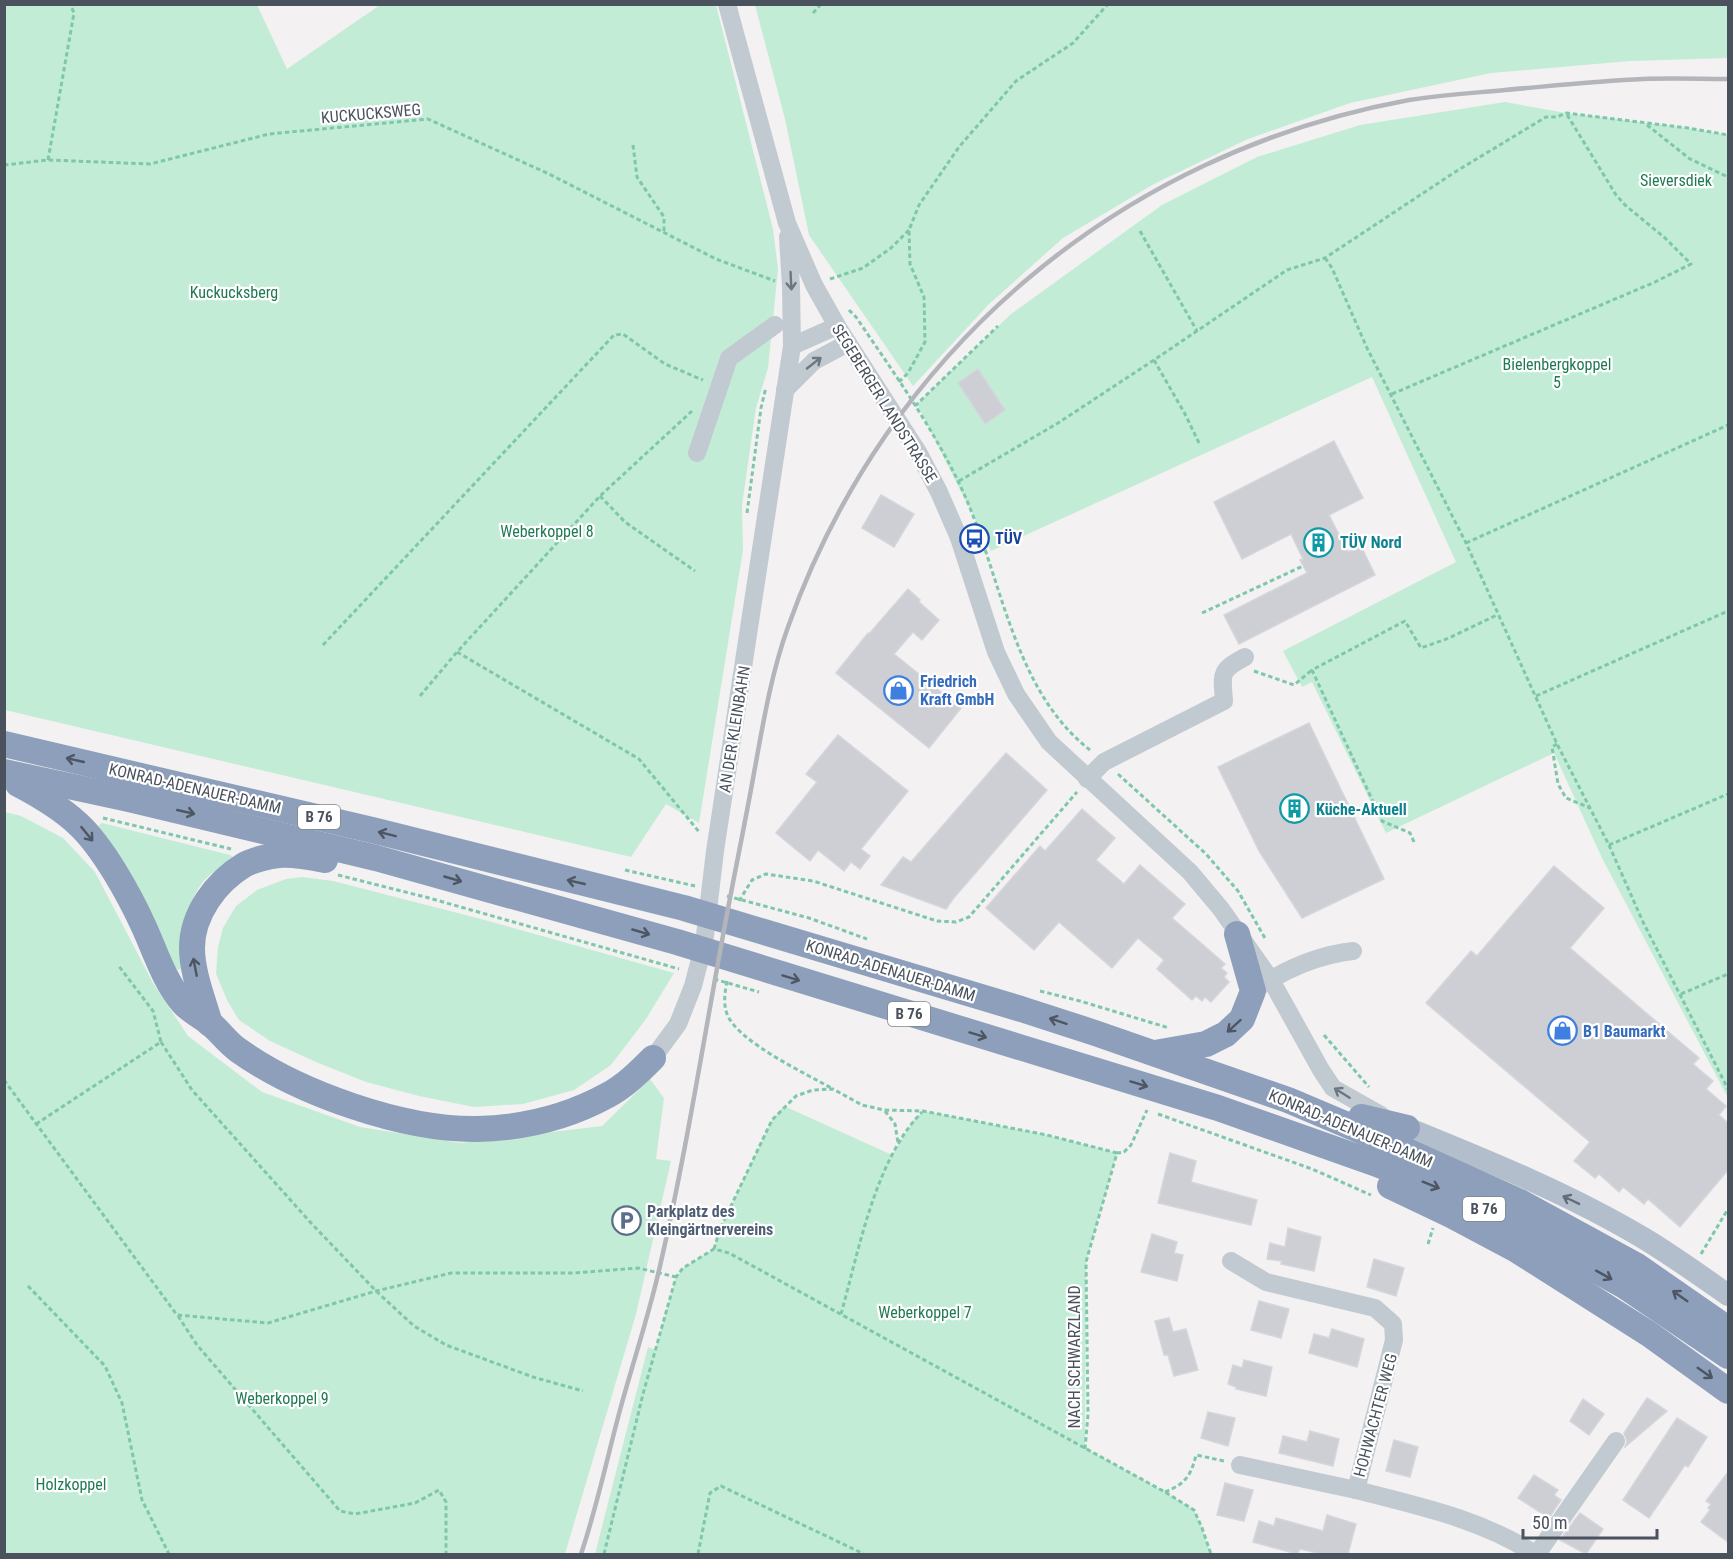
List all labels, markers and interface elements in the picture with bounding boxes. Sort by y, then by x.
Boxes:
street label: KUCKUCKSWEG [320,100,422,127]
park label: Sieversdiek [1640,171,1713,190]
one-way arrow [785,271,796,291]
park label: Kuckucksberg [190,283,278,302]
street label: SEGEBERGER LANDSTRASSE [828,320,941,486]
park label: Bielenbergkoppel 5 [1502,355,1612,392]
one-way arrow [806,356,822,369]
park label: Weberkoppel 8 [500,522,594,541]
bus stop icon: TÜV [958,522,990,554]
building icon: TÜV Nord [1303,526,1335,558]
place label: TÜV [995,529,1023,548]
place label: TÜV Nord [1340,533,1402,552]
street label: AN DER KLEINBAHN [715,664,754,794]
place label: Friedrich Kraft GmbH [920,672,994,709]
shop icon: Friedrich Kraft GmbH [883,674,915,706]
one-way arrow [66,754,85,766]
street label: KONRAD-ADENAUER-DAMM [107,759,283,818]
building icon: Küche-Aktuell [1279,793,1311,825]
place label: Küche-Aktuell [1316,800,1407,819]
road number: B 76 [298,805,340,829]
one-way arrow [177,807,196,819]
one-way arrow [80,826,93,842]
one-way arrow [378,827,397,839]
one-way arrow [443,874,462,886]
one-way arrow [567,875,586,887]
one-way arrow [631,927,650,938]
street label: KONRAD-ADENAUER-DAMM [804,936,978,1005]
one-way arrow [189,958,200,977]
one-way arrow [781,973,800,984]
road number: B 76 [888,1002,930,1026]
one-way arrow [1049,1015,1068,1026]
shop icon: B1 Baumarkt [1546,1015,1578,1047]
one-way arrow [1227,1019,1242,1033]
place label: B1 Baumarkt [1583,1022,1665,1041]
one-way arrow [968,1030,987,1041]
one-way arrow [1129,1079,1148,1090]
street label: KONRAD-ADENAUER-DAMM [1266,1085,1436,1172]
one-way arrow [1334,1087,1351,1099]
one-way arrow [1421,1181,1440,1192]
one-way arrow [1562,1194,1580,1205]
road number: B 76 [1463,1197,1505,1221]
place label: Parkplatz des Kleingärtnervereins [647,1202,773,1239]
parking icon: Parkplatz des Kleingärtnervereins [610,1204,642,1236]
one-way arrow [1595,1269,1612,1281]
street label: NACH SCHWARZLAND [1065,1285,1084,1429]
one-way arrow [1673,1290,1689,1302]
park label: Weberkoppel 7 [878,1303,972,1322]
street label: HOHWACHTER WEG [1350,1351,1401,1479]
one-way arrow [1696,1367,1712,1380]
park label: Weberkoppel 9 [235,1389,329,1408]
park label: Holzkoppel [36,1475,106,1494]
scale bar [1523,1502,1656,1540]
text: 50 m [1532,1512,1567,1533]

